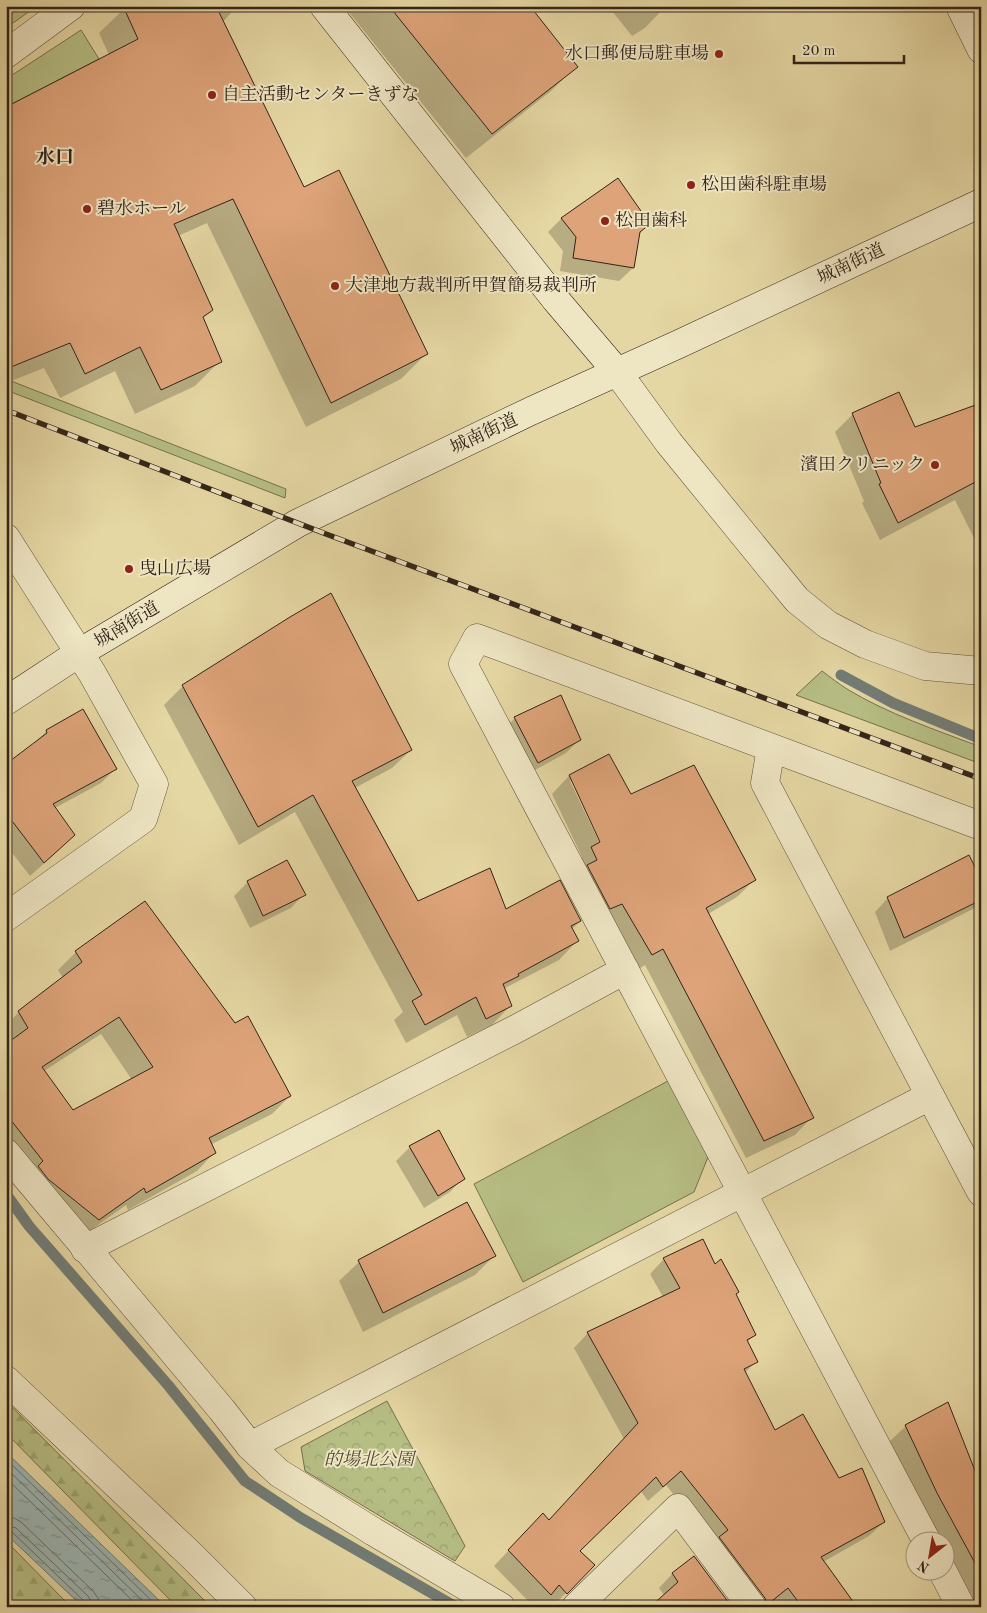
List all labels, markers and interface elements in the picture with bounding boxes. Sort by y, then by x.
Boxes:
scale bar [794,32,904,64]
place label: 水口郵便局駐車場 [565,43,709,63]
text: 20 m [802,44,836,59]
marker: 水口郵便局駐車場 [713,48,725,60]
place label: 自主活動センターきずな [222,84,419,104]
marker: 自主活動センターきずな [206,89,218,101]
district label: 水口 [36,146,74,168]
place label: 松田歯科駐車場 [701,174,827,194]
marker: 松田歯科駐車場 [685,179,697,191]
place label: 碧水ホール [97,198,187,218]
marker: 碧水ホール [81,203,93,215]
place label: 松田歯科 [615,210,687,230]
marker: 松田歯科 [599,215,611,227]
street label: 城南街道 [814,239,887,287]
place label: 大津地方裁判所甲賀簡易裁判所 [345,275,597,295]
marker: 大津地方裁判所甲賀簡易裁判所 [329,280,341,292]
street label: 城南街道 [447,409,520,457]
place label: 濱田クリニック [800,455,925,474]
marker: 濱田クリニック [929,459,941,471]
place label: 曳山広場 [139,558,211,578]
marker: 曳山広場 [123,563,135,575]
street label: 城南街道 [90,597,162,651]
park label: 的場北公園 [324,1449,417,1469]
north arrow [904,1530,954,1580]
text: N [915,1557,932,1575]

